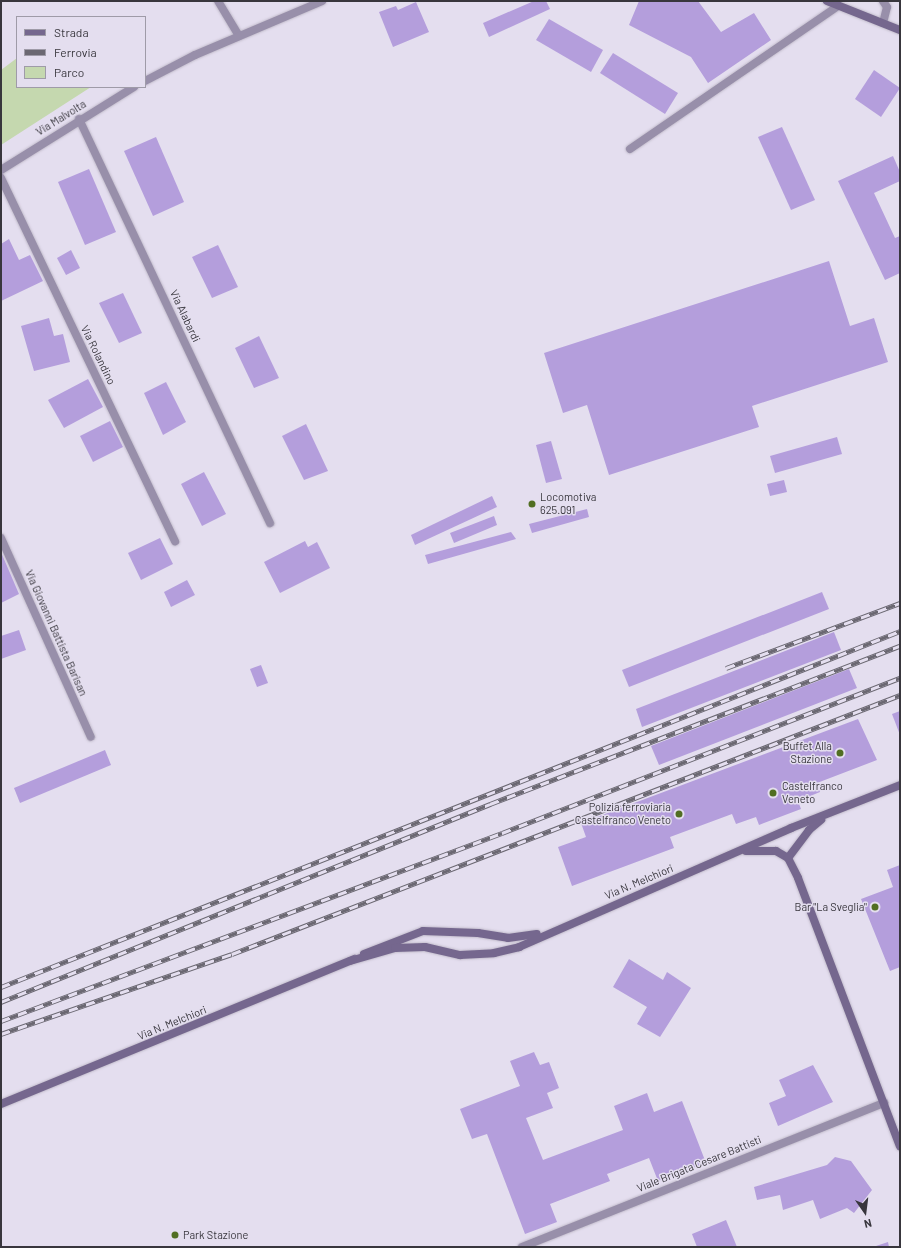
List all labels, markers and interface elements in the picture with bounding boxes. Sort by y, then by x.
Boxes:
legend [16,16,146,88]
text: Strada [54,25,89,39]
text: Ferrovia [54,45,97,59]
text: Parco [54,65,84,79]
street label: Via Malvolta [34,97,88,139]
street label: Via Alabardi [167,288,203,344]
street label: Via Rolandino [78,323,118,387]
place label: Locomotiva 625.091 [540,491,596,517]
marker: Locomotiva 625.091 [527,499,537,509]
street label: Via Giovanni Battista Barisan [22,568,90,698]
place label: Buffet Alla Stazione [783,740,832,766]
marker: Buffet Alla Stazione [835,748,845,758]
place label: Castelfranco Veneto [782,780,843,806]
marker: Castelfranco Veneto [767,787,779,799]
place label: Polizia ferroviaria Castelfranco Veneto [575,801,671,827]
marker: Polizia ferroviaria Castelfranco Veneto [674,809,684,819]
street label: Via N. Melchiori [603,862,675,902]
place label: Bar "La Sveglia" [795,900,867,914]
marker: Bar "La Sveglia" [870,902,880,912]
street label: Via N. Melchiori [136,1003,208,1043]
street label: Viale Brigata Cesare Battisti [635,1133,763,1195]
north arrow [845,1192,885,1232]
text: N [863,1217,873,1231]
place label: Park Stazione [183,1228,248,1242]
marker: Park Stazione [170,1230,180,1240]

